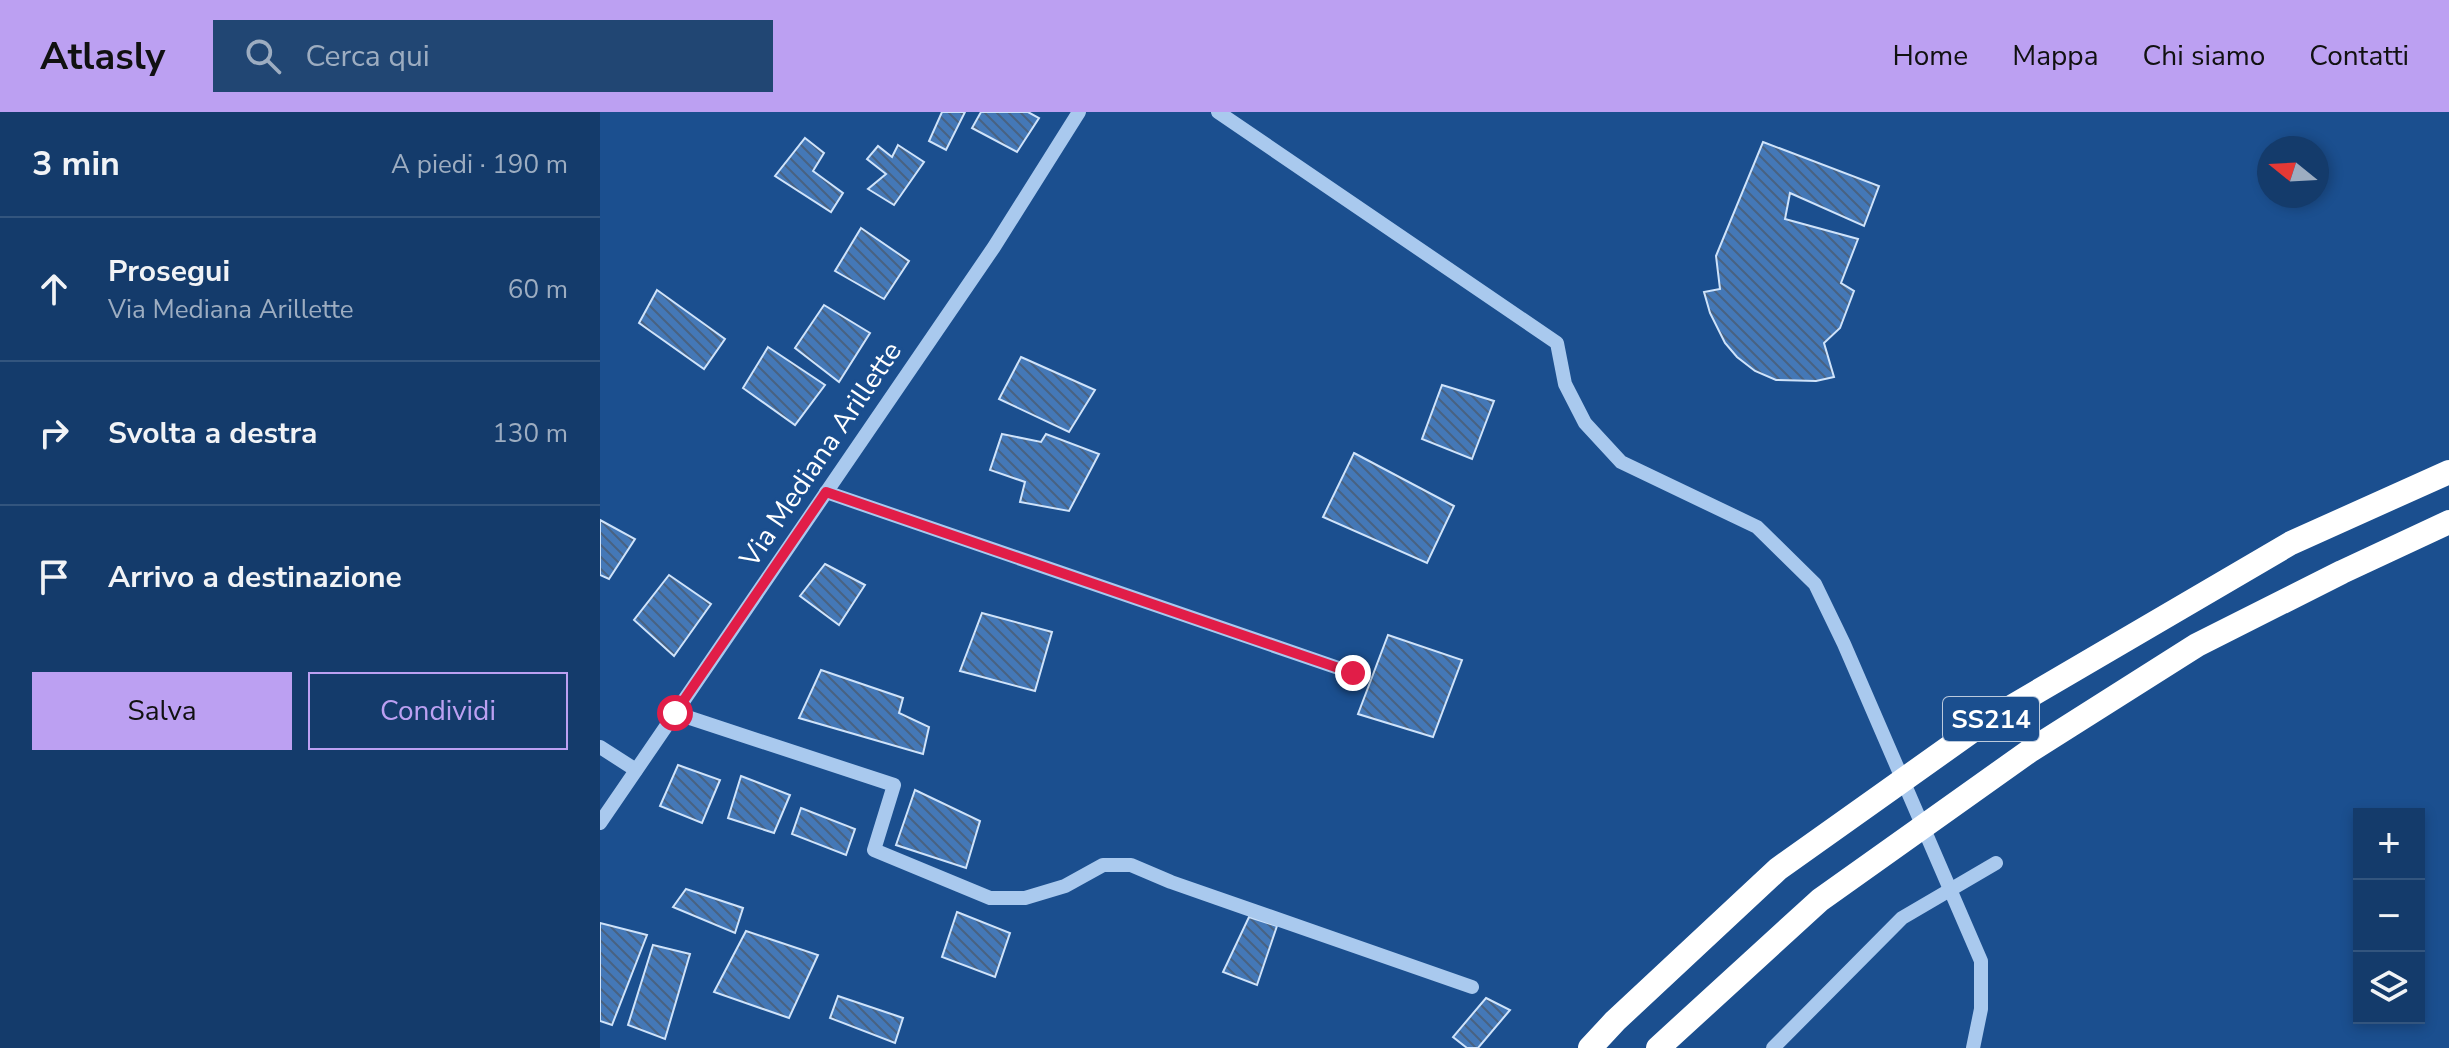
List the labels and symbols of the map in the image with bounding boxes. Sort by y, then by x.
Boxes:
north arrow [2257,136,2329,208]
street label: Via Mediana Arillette [731,334,911,576]
route end [1335,655,1371,691]
route start [657,695,693,731]
road number: SS214 [1943,697,2039,741]

